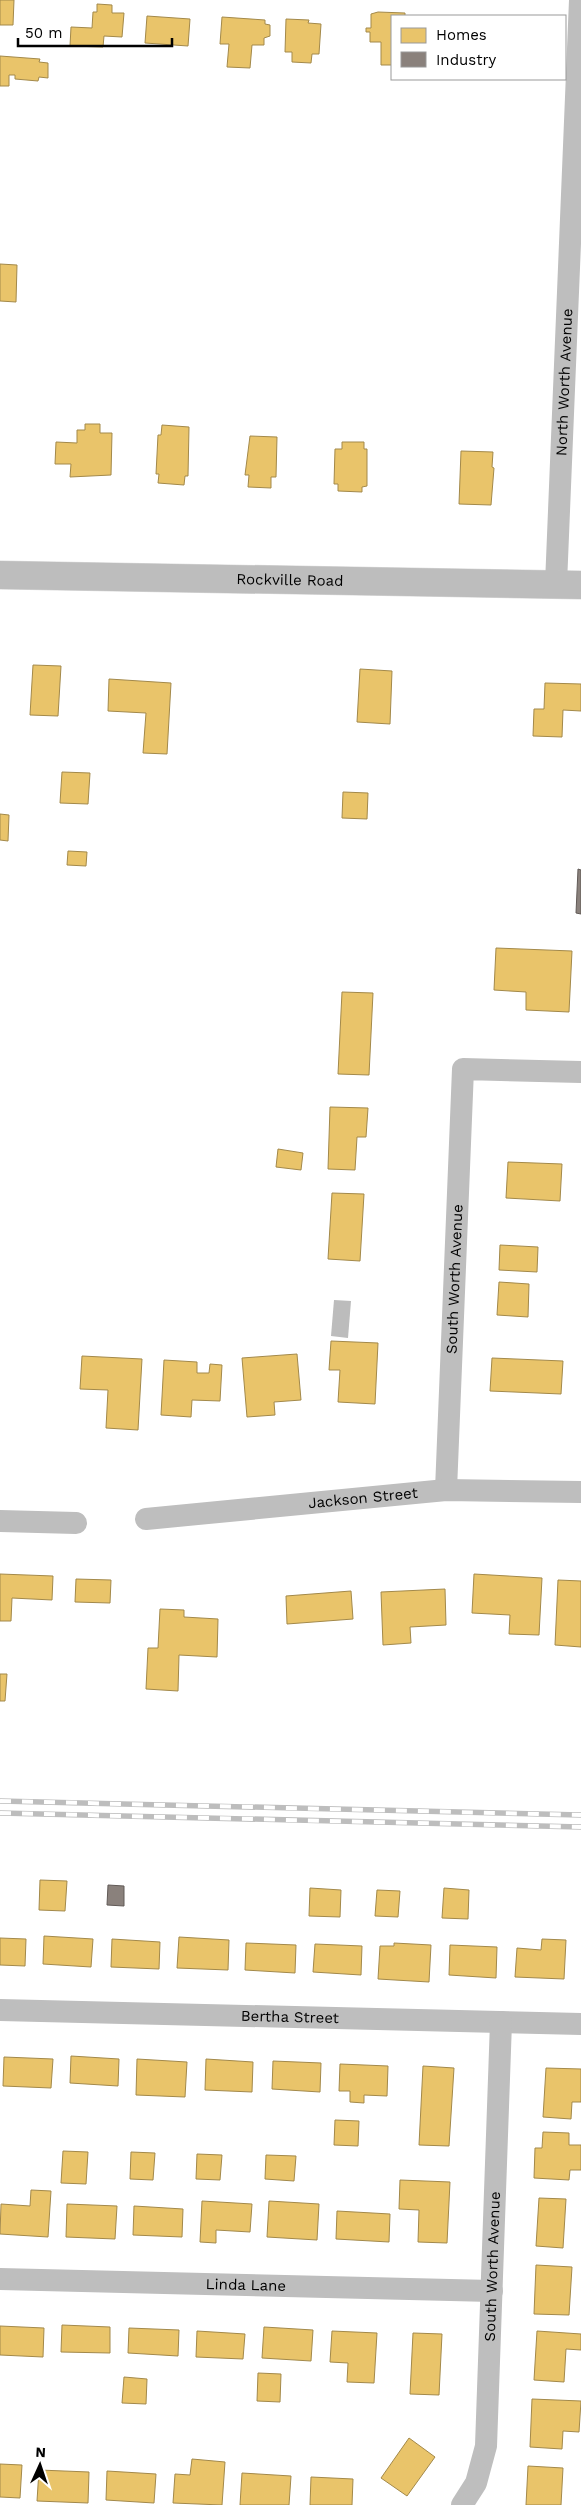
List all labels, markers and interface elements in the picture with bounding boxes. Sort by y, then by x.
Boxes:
scale bar [18,15,171,47]
legend [391,15,566,80]
text: 50 m [25,24,62,42]
text: Homes [436,26,487,44]
text: Industry [436,51,497,69]
street label: North Worth Avenue [552,308,576,456]
street label: Rockville Road [236,570,344,590]
street label: South Worth Avenue [442,1204,467,1355]
street label: Jackson Street [307,1484,419,1512]
street label: Bertha Street [241,2007,340,2027]
street label: South Worth Avenue [481,2191,504,2342]
street label: Linda Lane [206,2275,286,2295]
north arrow [15,2440,65,2490]
text: N [35,2444,46,2460]

